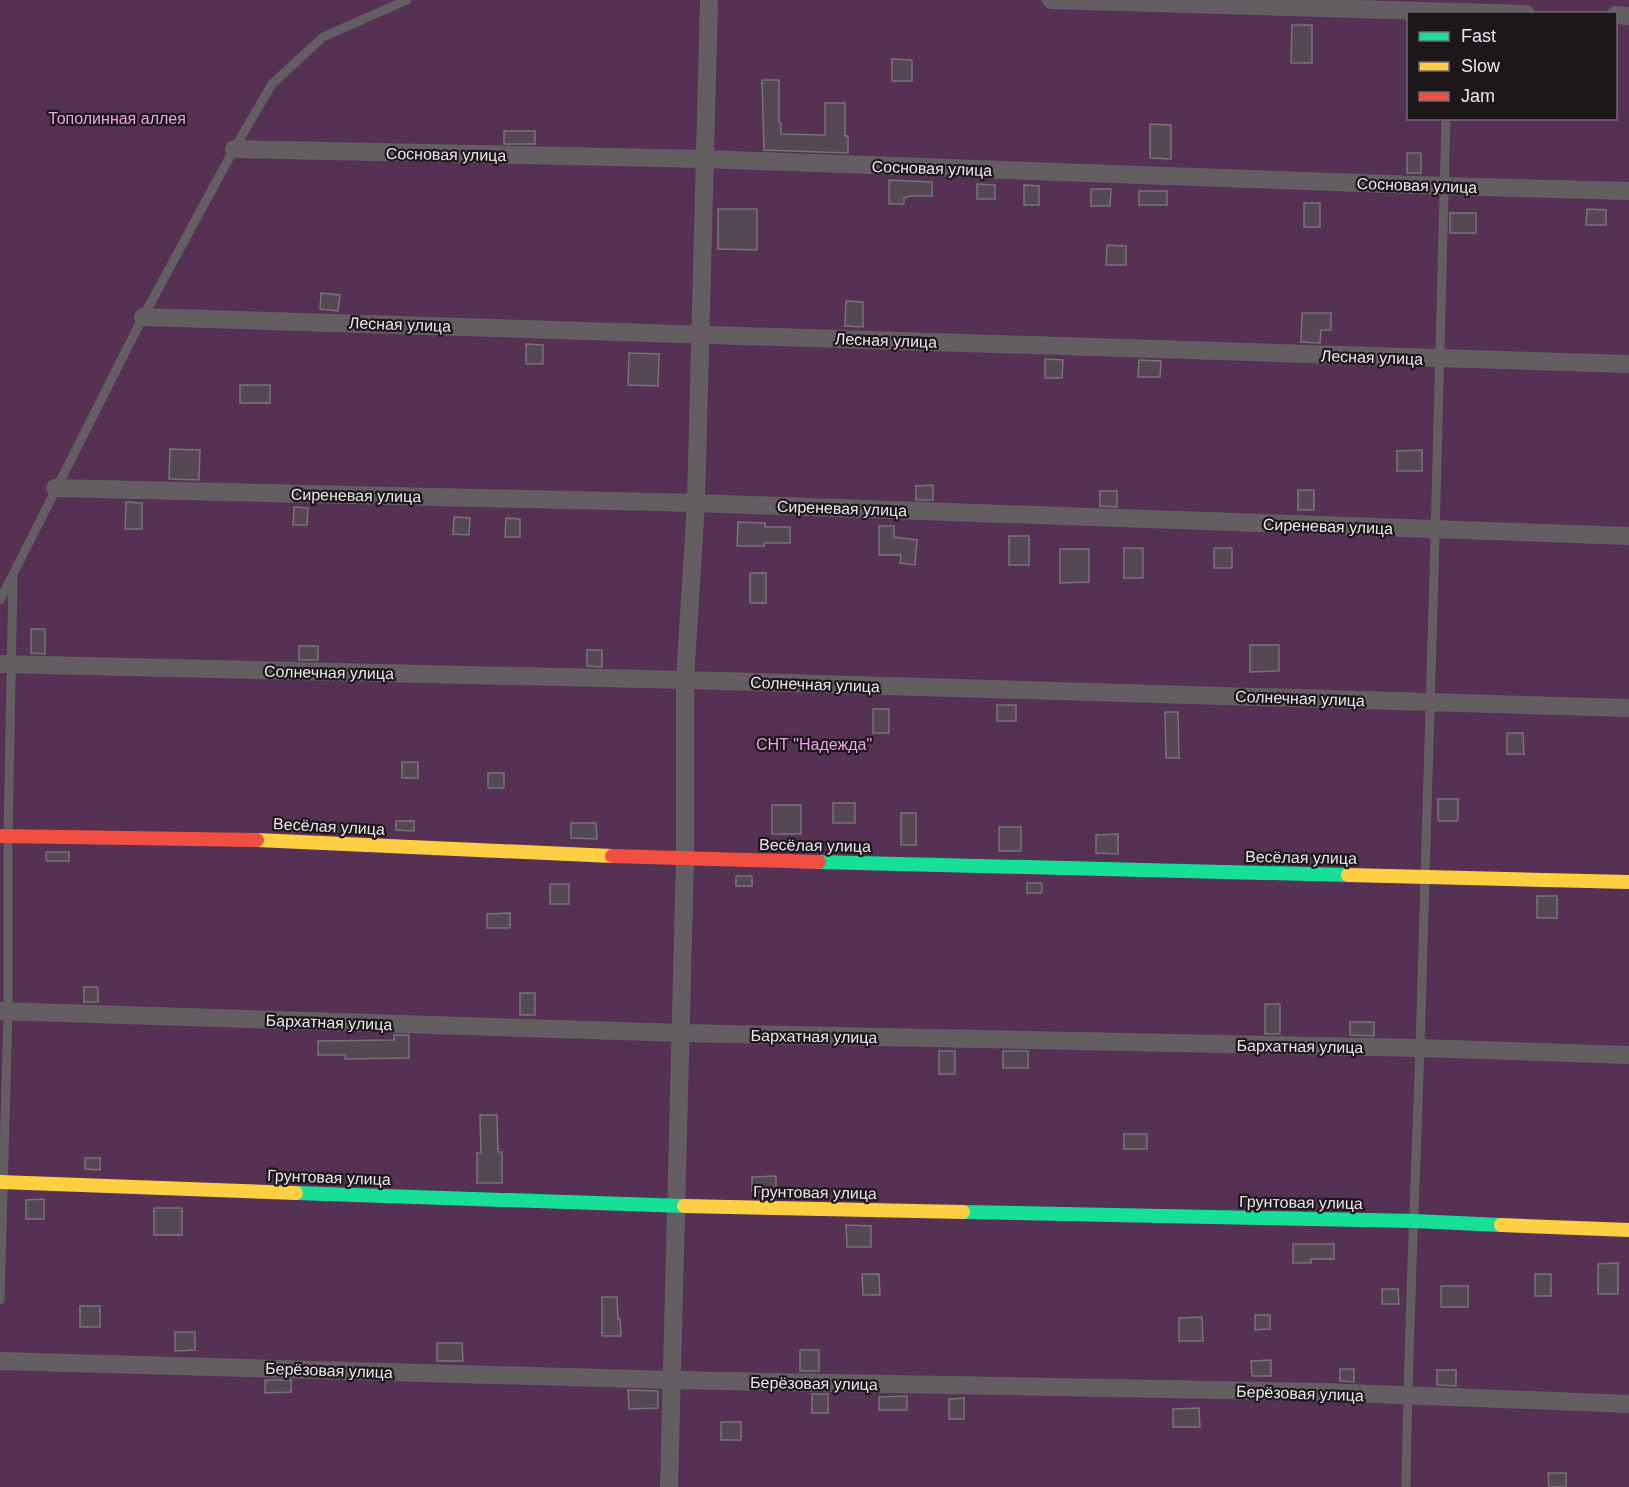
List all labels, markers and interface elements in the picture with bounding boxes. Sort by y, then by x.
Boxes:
legend [1407,12,1617,120]
text: Fast [1461,26,1496,46]
text: Slow [1461,56,1501,76]
text: Jam [1461,86,1495,106]
park label: Тополинная аллея [48,110,186,127]
street label: Сосновая улица [386,145,506,164]
street label: Сосновая улица [871,158,993,179]
street label: Сосновая улица [1356,175,1478,196]
street label: Лесная улица [349,314,451,335]
street label: Лесная улица [835,330,937,351]
street label: Лесная улица [1321,347,1423,368]
street label: Сиреневая улица [291,486,421,505]
street label: Сиреневая улица [777,498,908,519]
street label: Сиреневая улица [1263,516,1394,537]
street label: Солнечная улица [264,663,394,682]
street label: Солнечная улица [750,674,880,695]
street label: Солнечная улица [1235,688,1365,709]
park label: СНТ "Надежда" [756,736,872,753]
street label: Весёлая улица [273,815,385,838]
street label: Весёлая улица [759,836,871,855]
street label: Весёлая улица [1245,848,1357,867]
street label: Бархатная улица [265,1012,393,1033]
street label: Бархатная улица [751,1027,878,1046]
street label: Бархатная улица [1237,1037,1364,1056]
street label: Грунтовая улица [267,1167,391,1188]
street label: Грунтовая улица [753,1183,877,1202]
street label: Грунтовая улица [1239,1193,1363,1212]
street label: Берёзовая улица [265,1360,393,1381]
street label: Берёзовая улица [750,1374,878,1393]
street label: Берёзовая улица [1236,1383,1364,1404]

